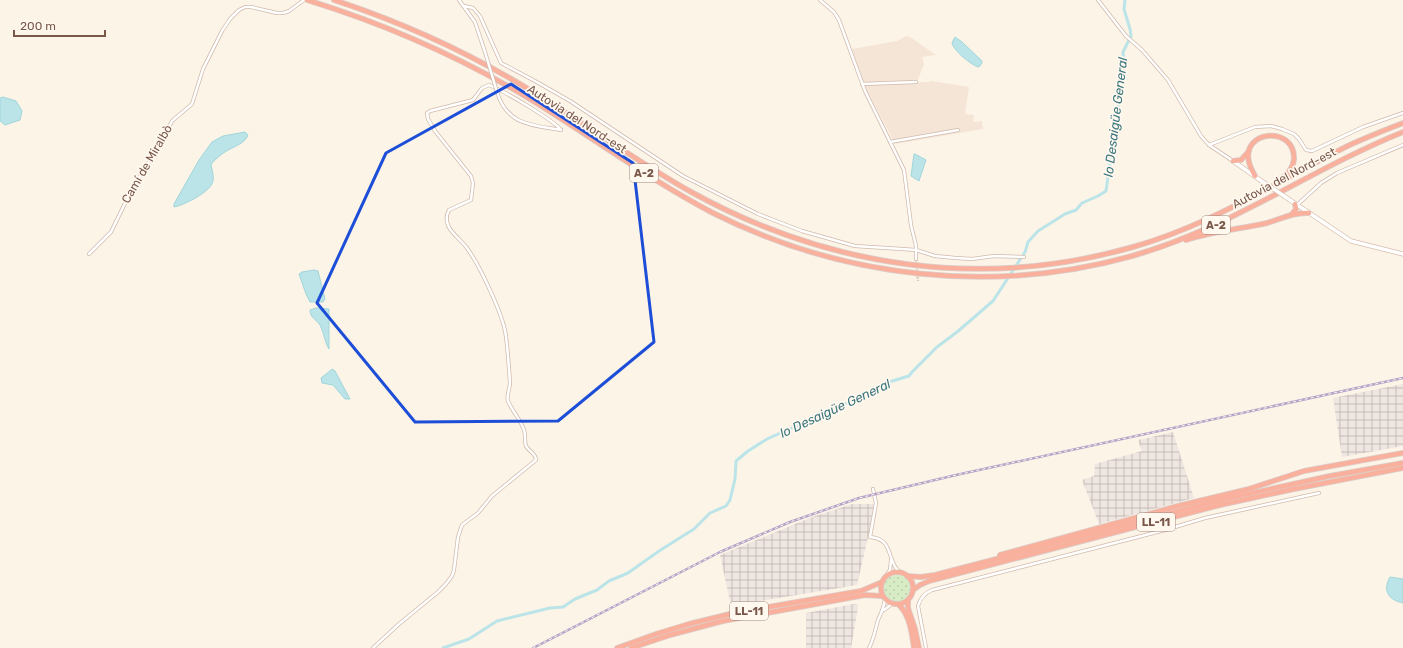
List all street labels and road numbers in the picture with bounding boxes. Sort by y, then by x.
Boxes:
street label: Autovia del Nord-est [525,82,630,156]
street label: Camí de Miralbò [119,122,175,206]
street label: Autovia del Nord-est [1230,145,1339,211]
road number: A-2 [630,164,658,182]
road number: A-2 [1202,216,1230,234]
road number: LL-11 [1137,513,1175,531]
road number: LL-11 [730,602,768,620]

